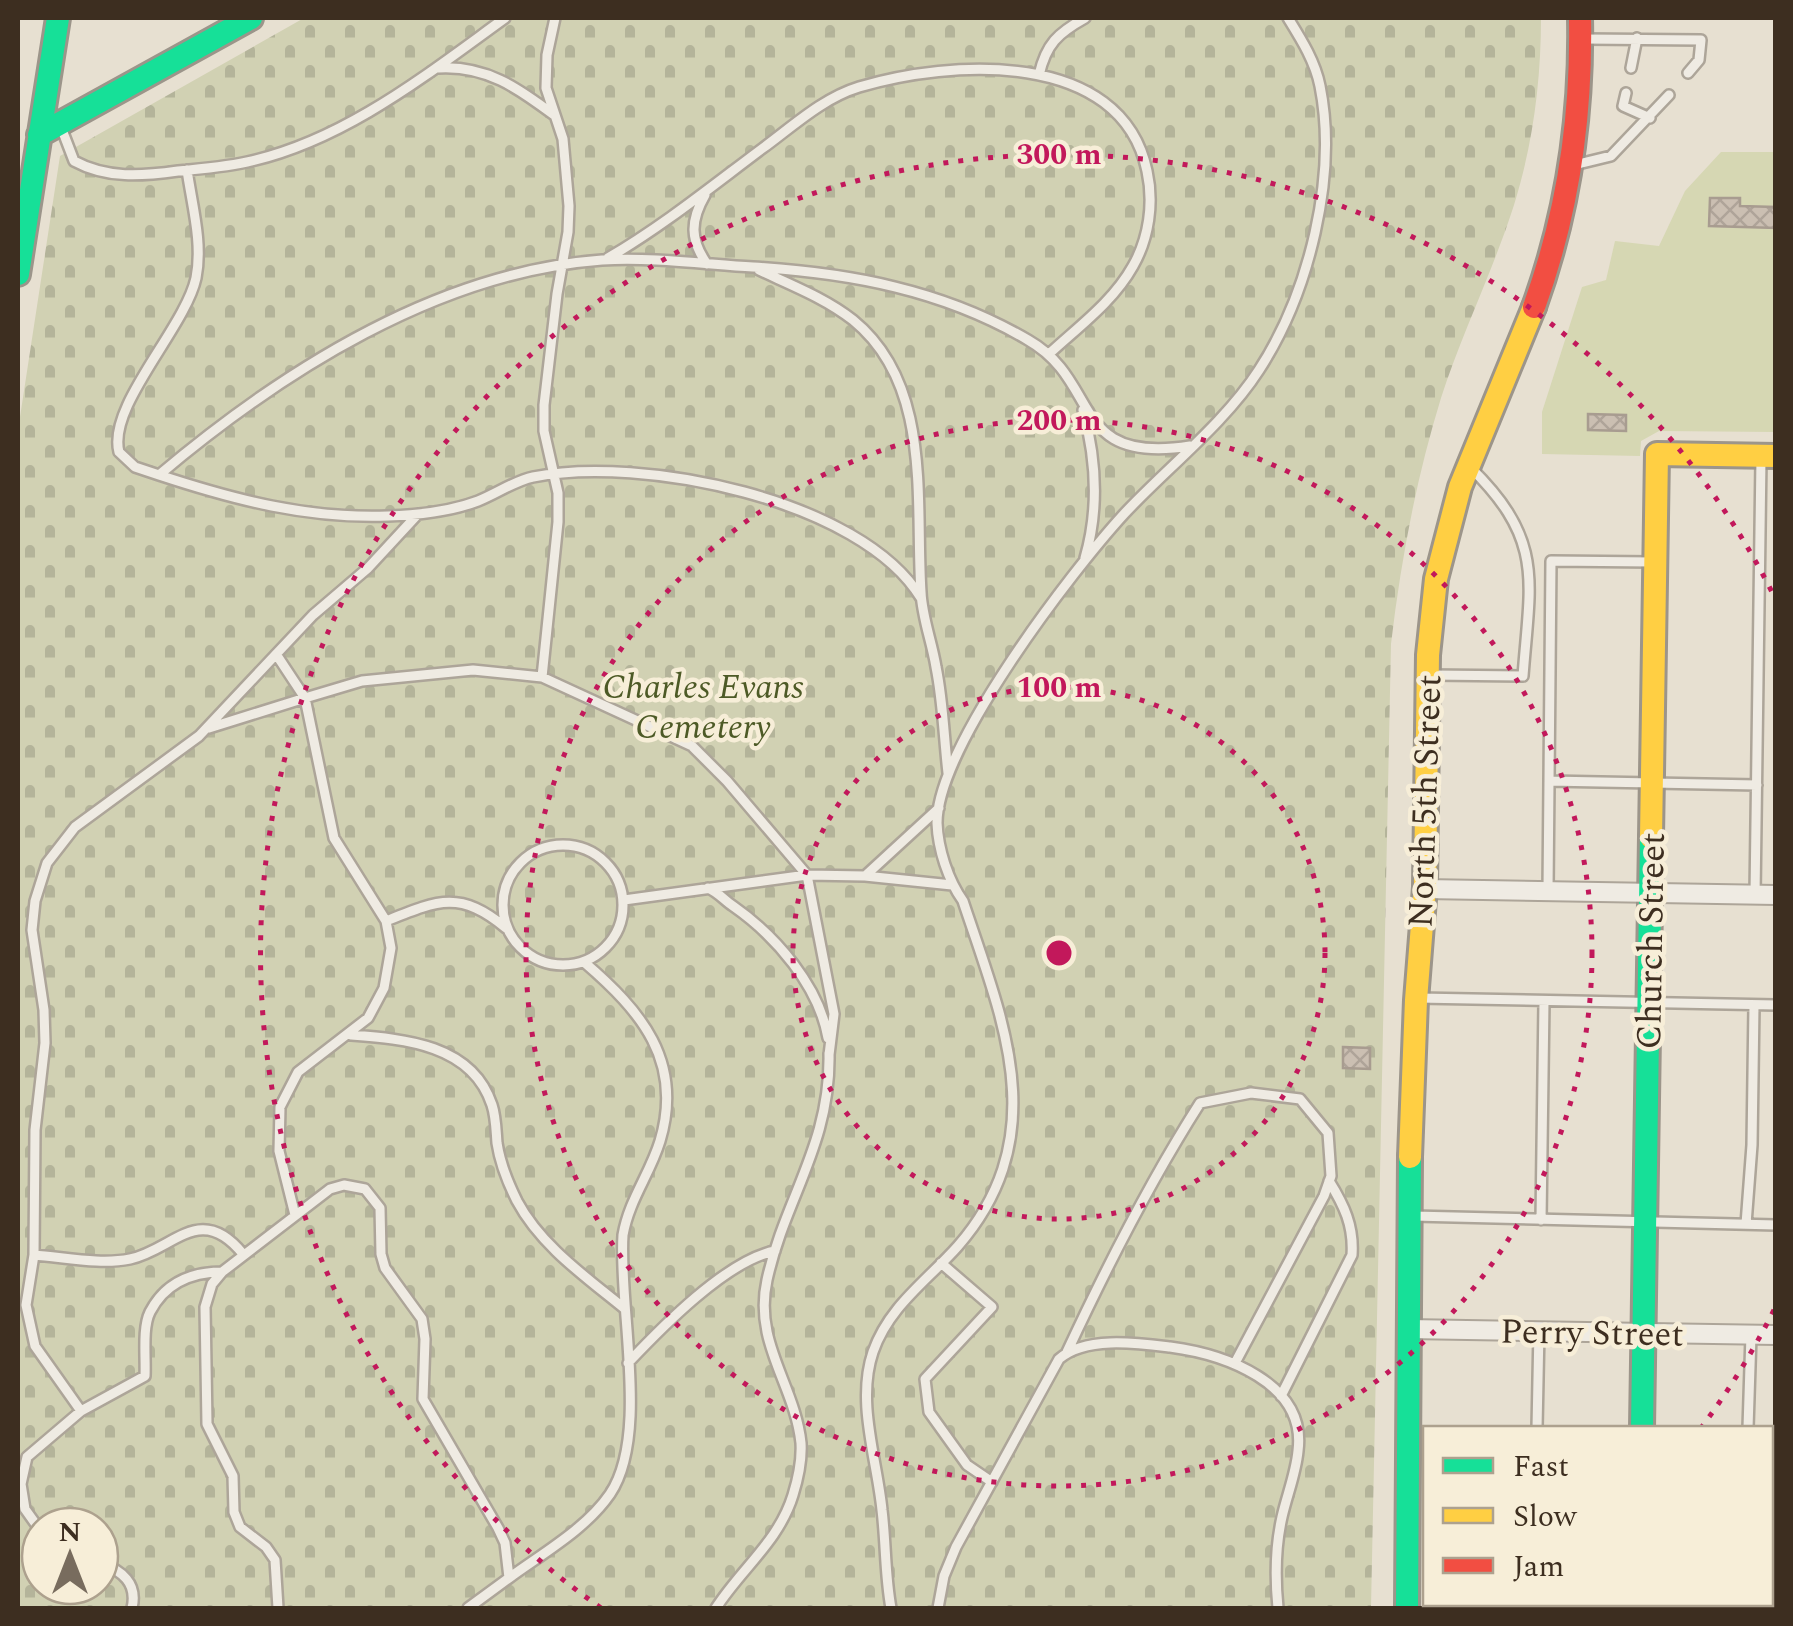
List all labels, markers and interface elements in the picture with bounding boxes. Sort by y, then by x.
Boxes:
text: 300 m [1016,132,1102,178]
text: 200 m [1016,398,1102,444]
park label: Charles Evans Cemetery [602,661,804,754]
text: 100 m [1016,665,1102,711]
street label: North 5th Street [1395,674,1456,928]
street label: Church Street [1623,832,1680,1050]
centre of rings [1041,935,1077,971]
street label: Perry Street [1500,1305,1684,1362]
legend [1423,1426,1773,1606]
text: Fast [1513,1444,1569,1490]
text: Slow [1513,1494,1578,1540]
north arrow [20,1506,120,1606]
text: N [59,1511,81,1554]
text: Jam [1513,1544,1564,1590]

